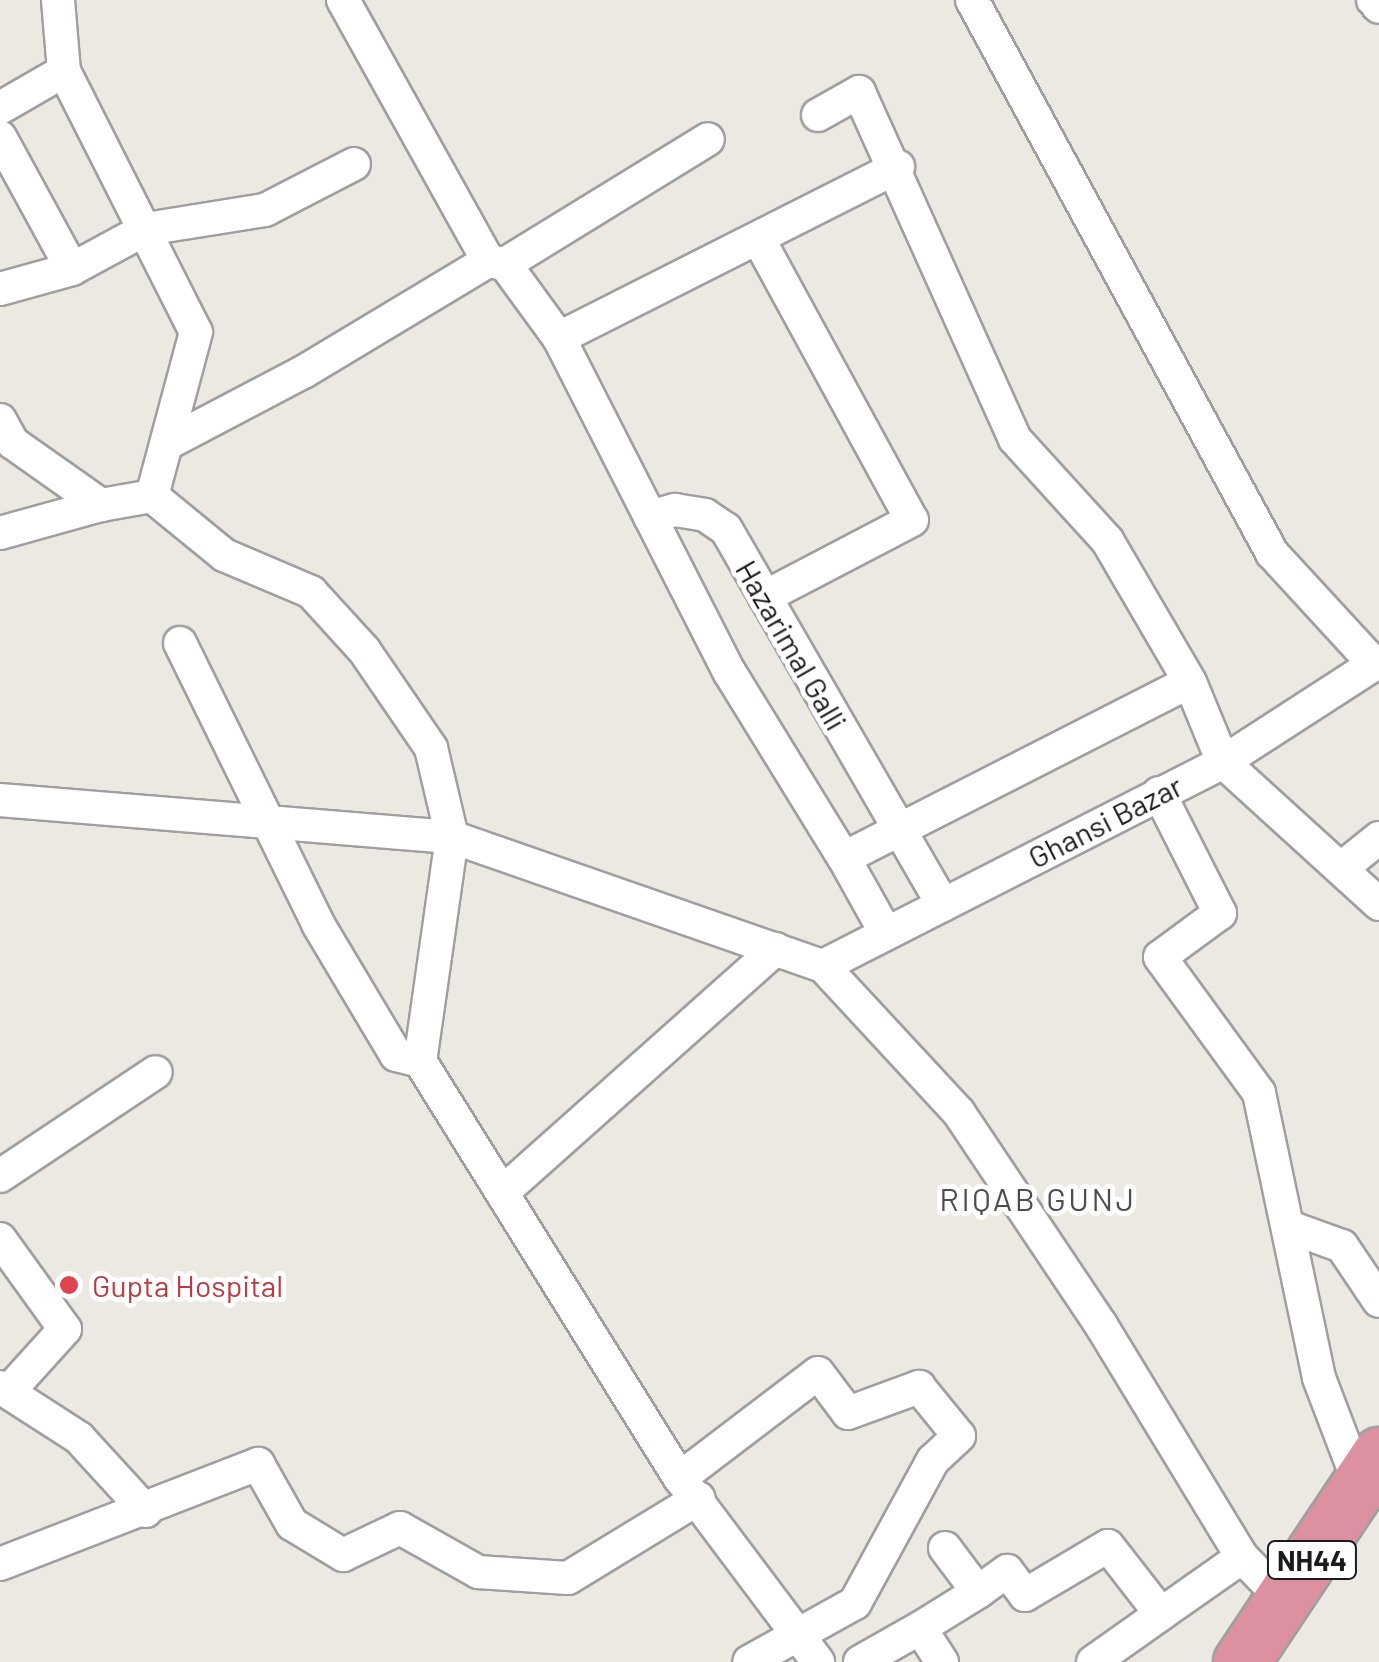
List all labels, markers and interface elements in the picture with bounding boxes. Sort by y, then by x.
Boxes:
street label: Hazarimal Galli [729,554,855,736]
street label: Ghansi Bazar [1022,767,1188,875]
district label: RIQAB GUNJ [939,1179,1137,1217]
place label: Gupta Hospital [92,1267,283,1303]
marker: Gupta Hospital [56,1272,82,1298]
road number: NH44 [1264,1537,1360,1583]

